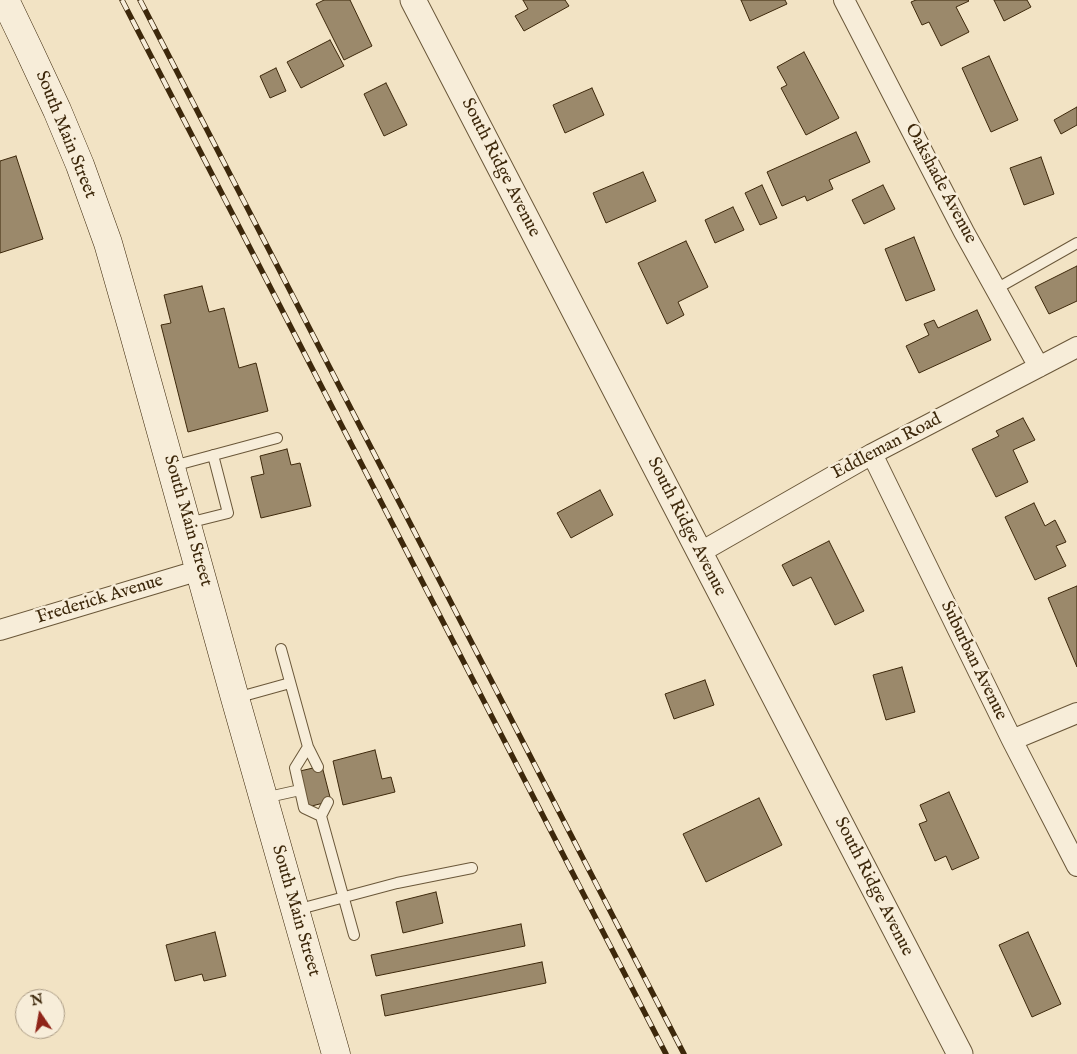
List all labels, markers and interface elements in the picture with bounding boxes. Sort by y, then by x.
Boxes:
street label: South Main Street [30,68,100,202]
street label: South Ridge Avenue [456,95,544,241]
street label: Oakshade Avenue [899,120,981,248]
street label: Eddleman Road [829,409,945,485]
street label: South Main Street [158,453,216,589]
street label: South Ridge Avenue [642,454,730,600]
street label: Frederick Avenue [34,570,166,630]
street label: Suburban Avenue [935,598,1011,724]
street label: South Ridge Avenue [829,814,917,960]
street label: South Main Street [266,843,324,979]
north arrow [15,989,65,1039]
text: N [29,990,45,1010]

